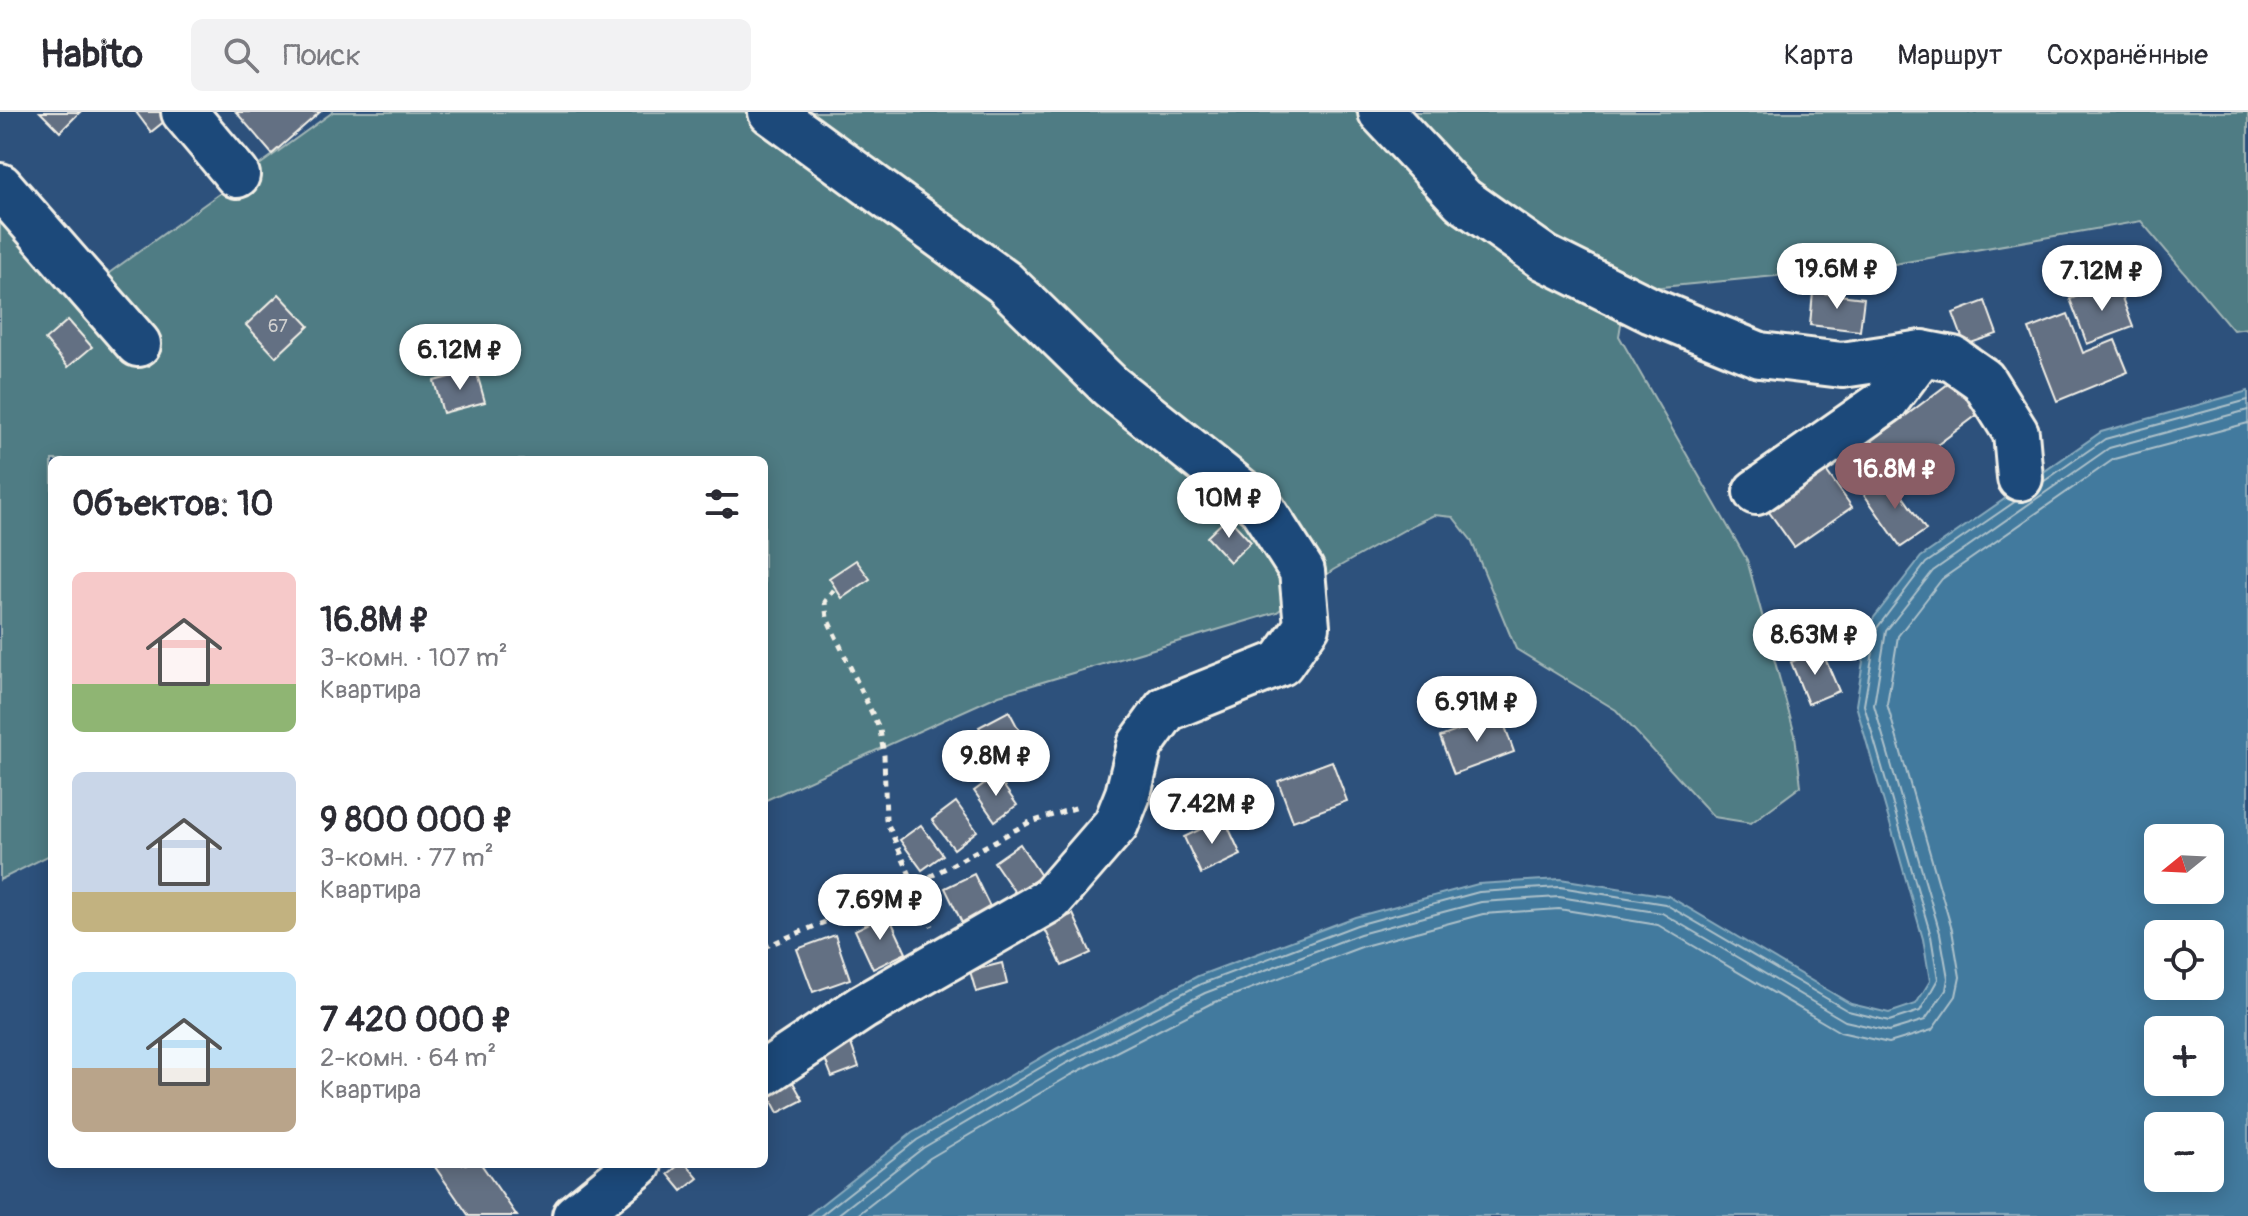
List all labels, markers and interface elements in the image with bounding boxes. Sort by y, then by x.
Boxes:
search box [191,19,751,91]
text: Habito [40,31,143,79]
icon: search [219,33,263,77]
text: Поиск [283,37,361,74]
text: Карта [1784,38,1853,73]
text: Маршрут [1897,38,2003,73]
text: Сохранённые [2047,38,2208,73]
pin: 19.6M ₽ [1763,243,1911,311]
pin: 7.12M ₽ [2028,245,2176,313]
text: 19.6M ₽ [1795,253,1879,285]
text: 7.12M ₽ [2060,255,2144,287]
house number: 67 [268,315,288,338]
pin: 6.12M ₽ [386,324,534,392]
text: 6.12M ₽ [417,334,503,366]
pin: 16.8M ₽ [1821,443,1969,511]
text: 16.8M ₽ [1853,453,1937,485]
pin: 10M ₽ [1173,472,1285,540]
icon: filters [700,482,744,526]
text: 10M ₽ [1195,482,1263,514]
text: Объектов: 10 [72,483,273,526]
text: 16.8M ₽ [320,599,430,642]
icon: home [136,604,232,700]
pin: 8.63M ₽ [1741,609,1889,677]
text: 8.63M ₽ [1771,619,1859,651]
text: 3-комн. · 107 m² [320,642,508,674]
text: Квартира [320,674,421,706]
pin: 6.91M ₽ [1403,676,1551,744]
text: 6.91M ₽ [1435,686,1519,718]
pin: 9.8M ₽ [931,730,1061,798]
text: 9.8M ₽ [960,740,1032,772]
pin: 7.42M ₽ [1138,778,1286,846]
text: 7.42M ₽ [1167,788,1257,820]
text: 9 800 000 ₽ [320,799,513,842]
icon: home [136,804,232,900]
north arrow [2144,824,2224,904]
map controls [2144,824,2224,1192]
text: 3-комн. · 77 m² [320,842,494,874]
text: Квартира [320,874,421,906]
pin: 7.69M ₽ [806,874,954,942]
text: 7.69M ₽ [836,884,924,916]
button: locate [2144,920,2224,1000]
text: 7 420 000 ₽ [320,999,512,1042]
icon: home [136,1004,232,1100]
button: + [2144,1016,2224,1096]
text: 2-комн. · 64 m² [320,1042,496,1074]
text: Квартира [320,1074,421,1106]
button: − [2144,1112,2224,1192]

